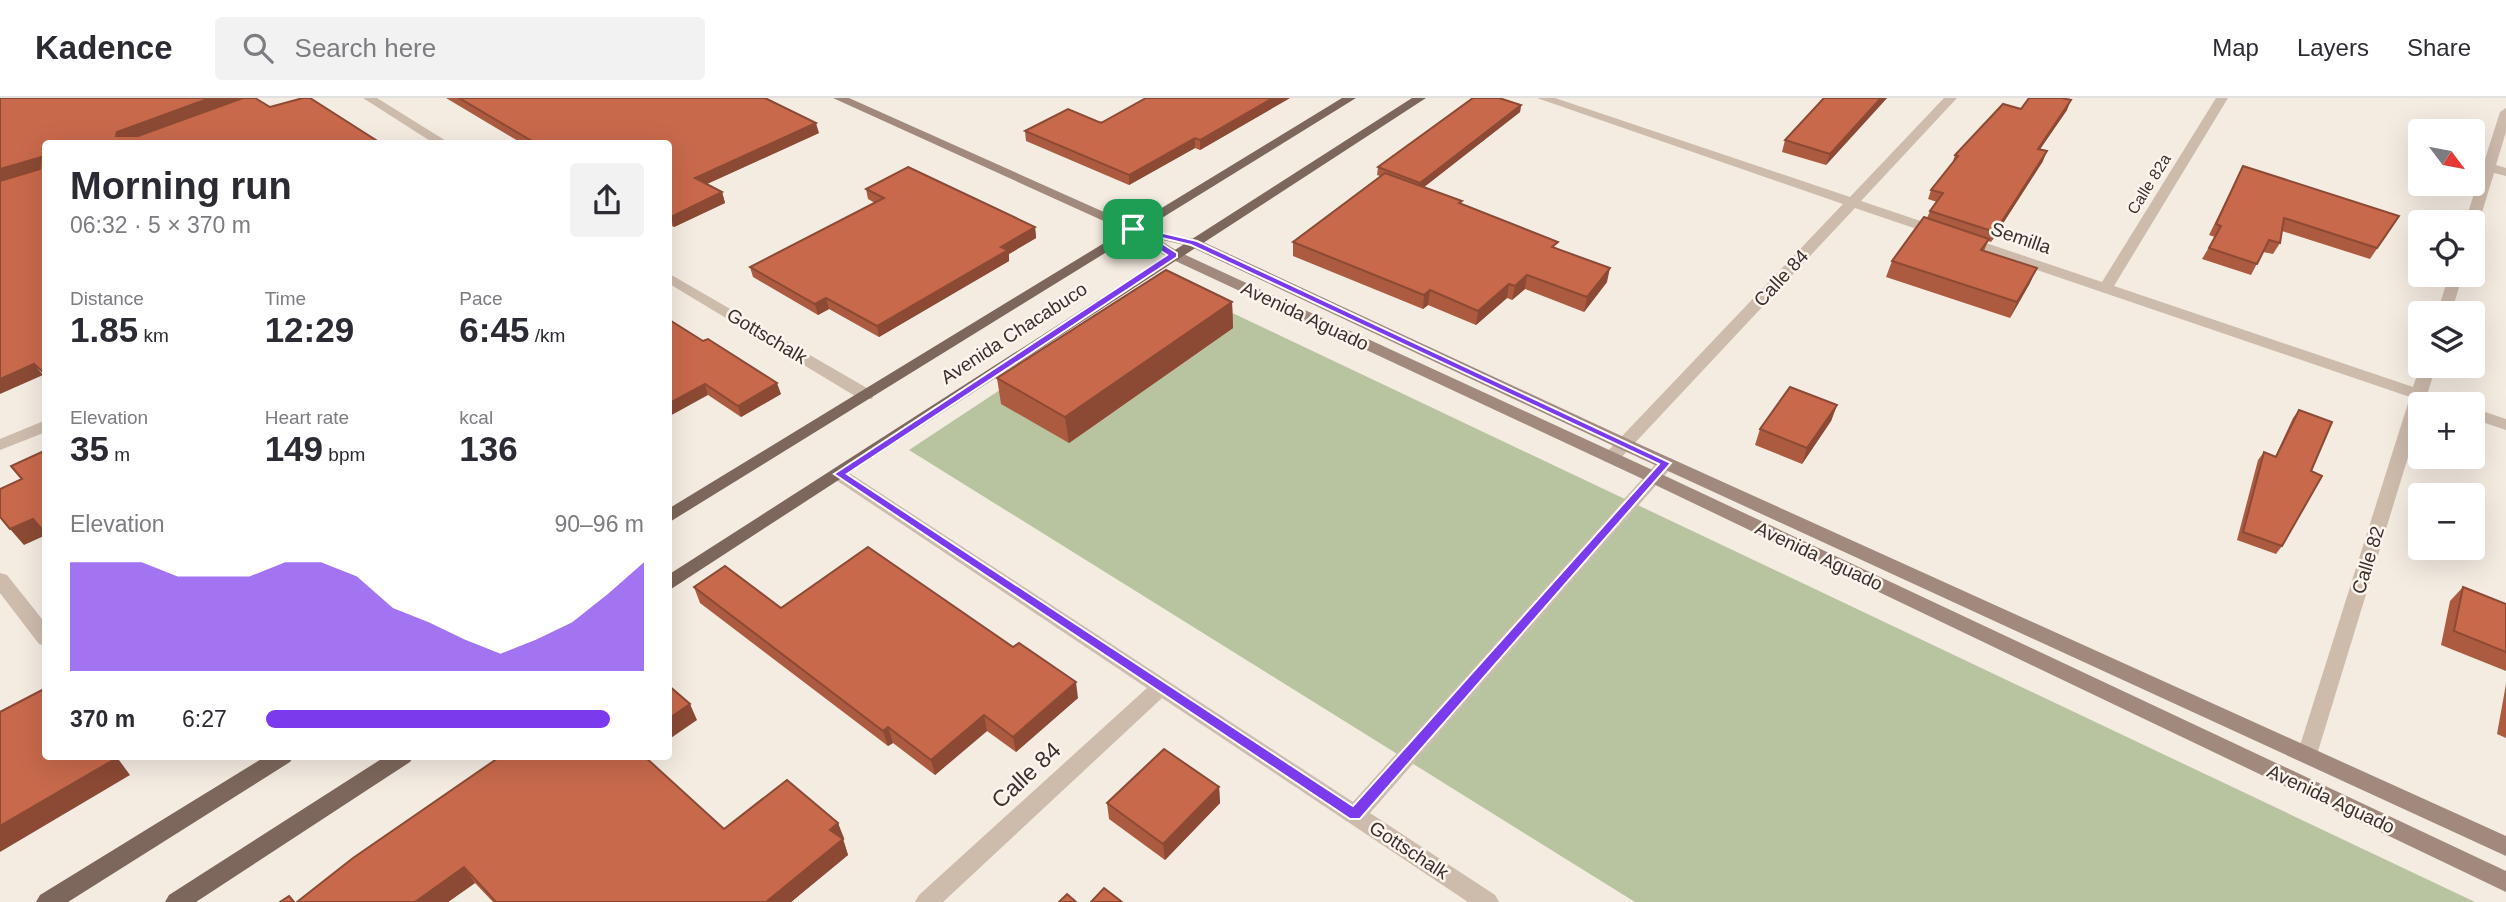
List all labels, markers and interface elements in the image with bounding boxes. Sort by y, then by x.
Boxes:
search box [215,17,705,80]
text: Kadence [35,29,173,66]
icon: search [239,29,277,67]
text: Search here [295,33,436,63]
text: Map [2212,34,2259,61]
text: Layers [2297,34,2369,61]
text: Share [2407,34,2471,61]
north arrow [2408,119,2485,196]
map controls [2408,119,2485,560]
street label: Calle 82a [2124,151,2174,217]
button: share [570,163,644,237]
text: Morning run [70,165,292,207]
pin [1103,199,1163,259]
icon: arrive [1114,210,1152,248]
button: locate [2408,210,2485,287]
text: 06:32 · 5 × 370 m [70,212,251,238]
street label: Semilla [1988,218,2054,258]
street label: Calle 84 [1750,245,1813,311]
street label: Avenida Aguado [1238,277,1372,355]
street label: Avenida Chacabuco [937,278,1091,388]
text: Distance [70,288,144,309]
text: Time [265,288,306,309]
text: Pace [459,288,503,309]
button: layers [2408,301,2485,378]
street label: Gottschalk [723,304,811,368]
text: 1.85 [70,310,138,349]
text: 12:29 [265,310,354,349]
text: 6:45 [459,310,529,349]
text: km [138,325,169,346]
text: /km [529,325,565,346]
button: + [2408,392,2485,469]
text: Elevation [70,407,148,428]
text: Heart rate [265,407,349,428]
text: kcal [459,407,493,428]
text: 35 [70,429,109,468]
text: 149 [265,429,323,468]
text: 136 [459,429,518,468]
text: m [109,444,130,465]
text: bpm [323,444,365,465]
button: − [2408,483,2485,560]
text: Elevation [70,511,165,537]
text: 90–96 m [554,511,644,537]
street label: Avenida Aguado [1752,517,1886,595]
street label: Calle 82 [2348,524,2388,596]
text: 370 m [70,706,135,732]
text: 6:27 [182,706,227,732]
street label: Calle 84 [986,737,1066,813]
street label: Avenida Aguado [2264,760,2398,838]
street label: Gottschalk [1366,817,1453,884]

